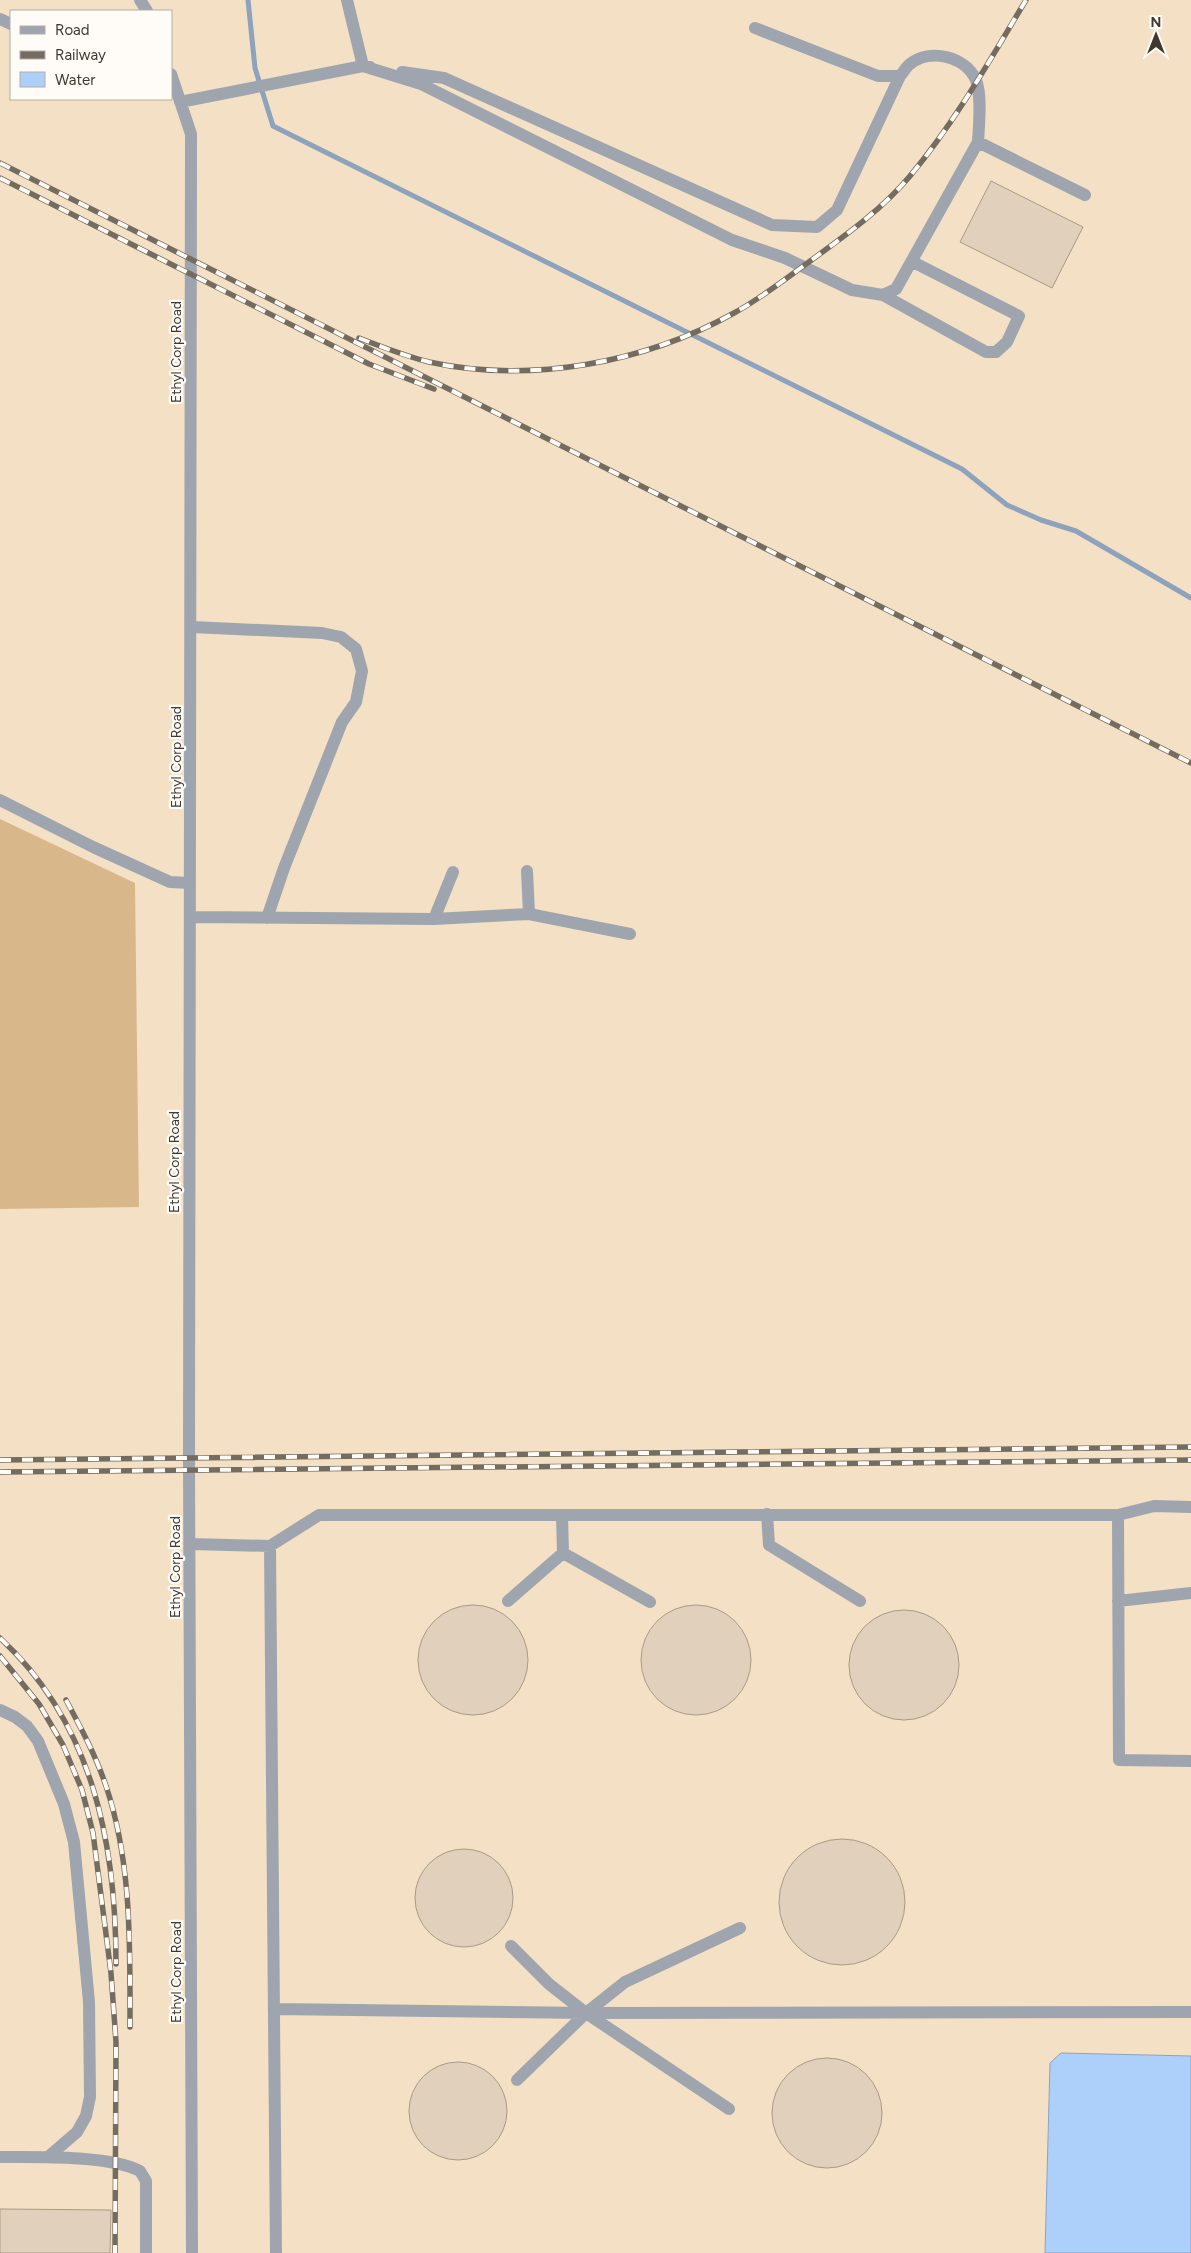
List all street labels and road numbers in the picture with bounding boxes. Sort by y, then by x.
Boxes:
street label: Ethyl Corp Road [168,301,185,403]
street label: Ethyl Corp Road [168,706,185,808]
street label: Ethyl Corp Road [166,1111,183,1213]
street label: Ethyl Corp Road [167,1516,184,1618]
street label: Ethyl Corp Road [168,1921,185,2023]

